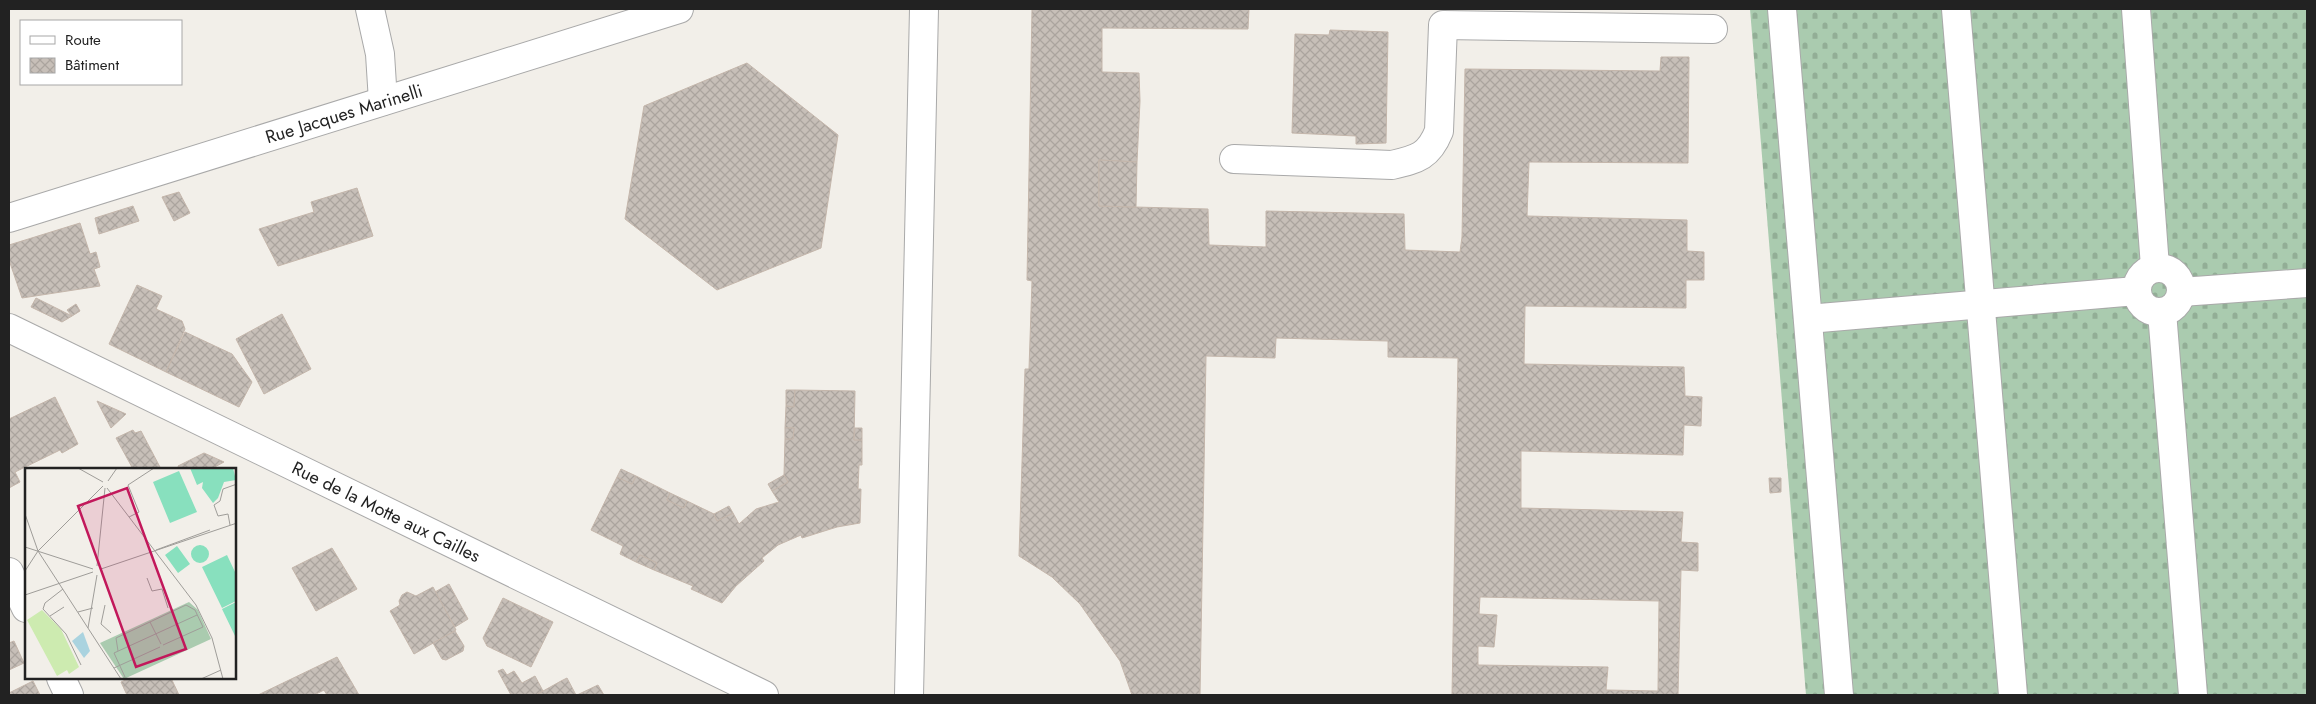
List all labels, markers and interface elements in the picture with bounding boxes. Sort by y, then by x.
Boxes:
legend [20,20,182,85]
text: Route [65,29,101,51]
text: Bâtiment [65,54,119,76]
street label: Rue Jacques Marinelli [262,78,426,150]
street label: Rue de la Motte aux Cailles [287,455,485,569]
inset map [25,468,236,679]

